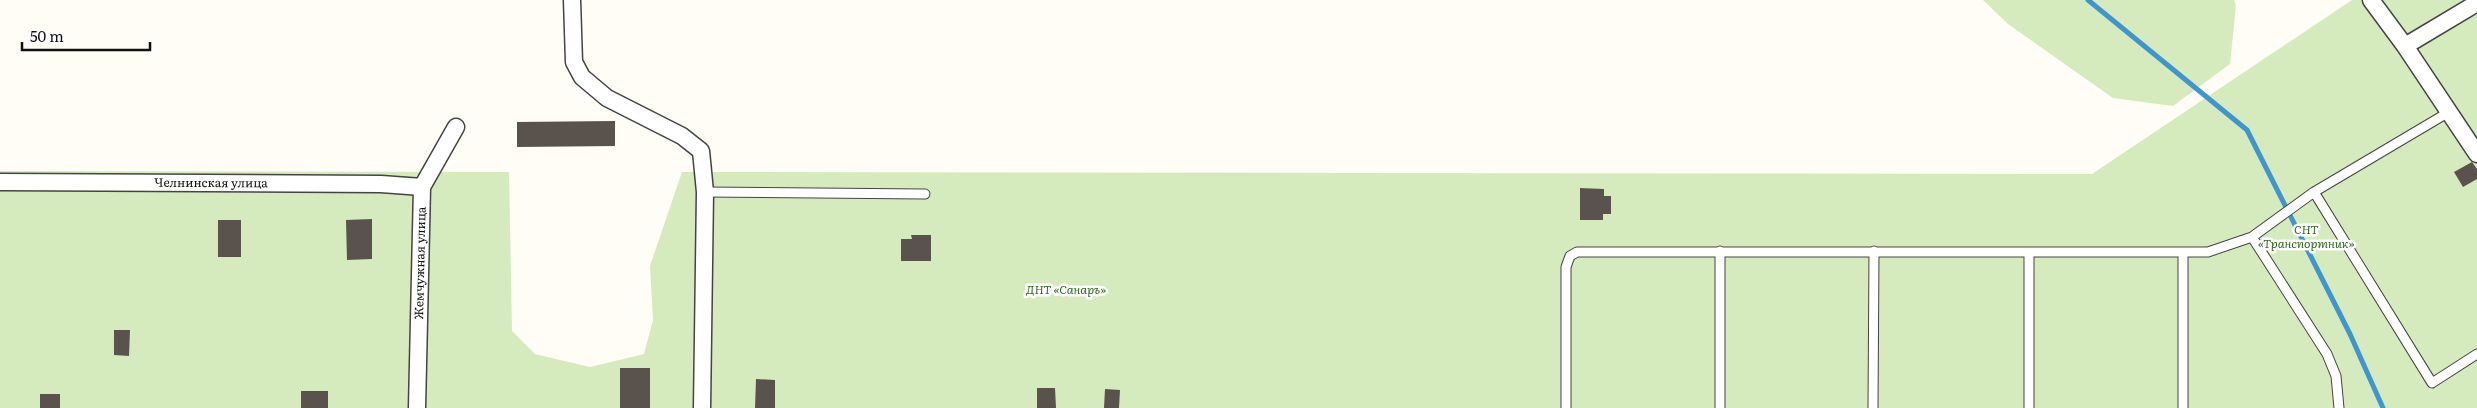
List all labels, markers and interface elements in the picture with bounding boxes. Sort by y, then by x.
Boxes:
scale bar [22,20,150,52]
text: 50 m [30,24,64,47]
street label: Челнинская улица [154,173,268,191]
street label: Жемчужная улица [409,206,430,320]
park label: СНТ «Транспортник» [2258,220,2354,252]
park label: ДНТ «Санаръ» [1026,280,1106,298]

